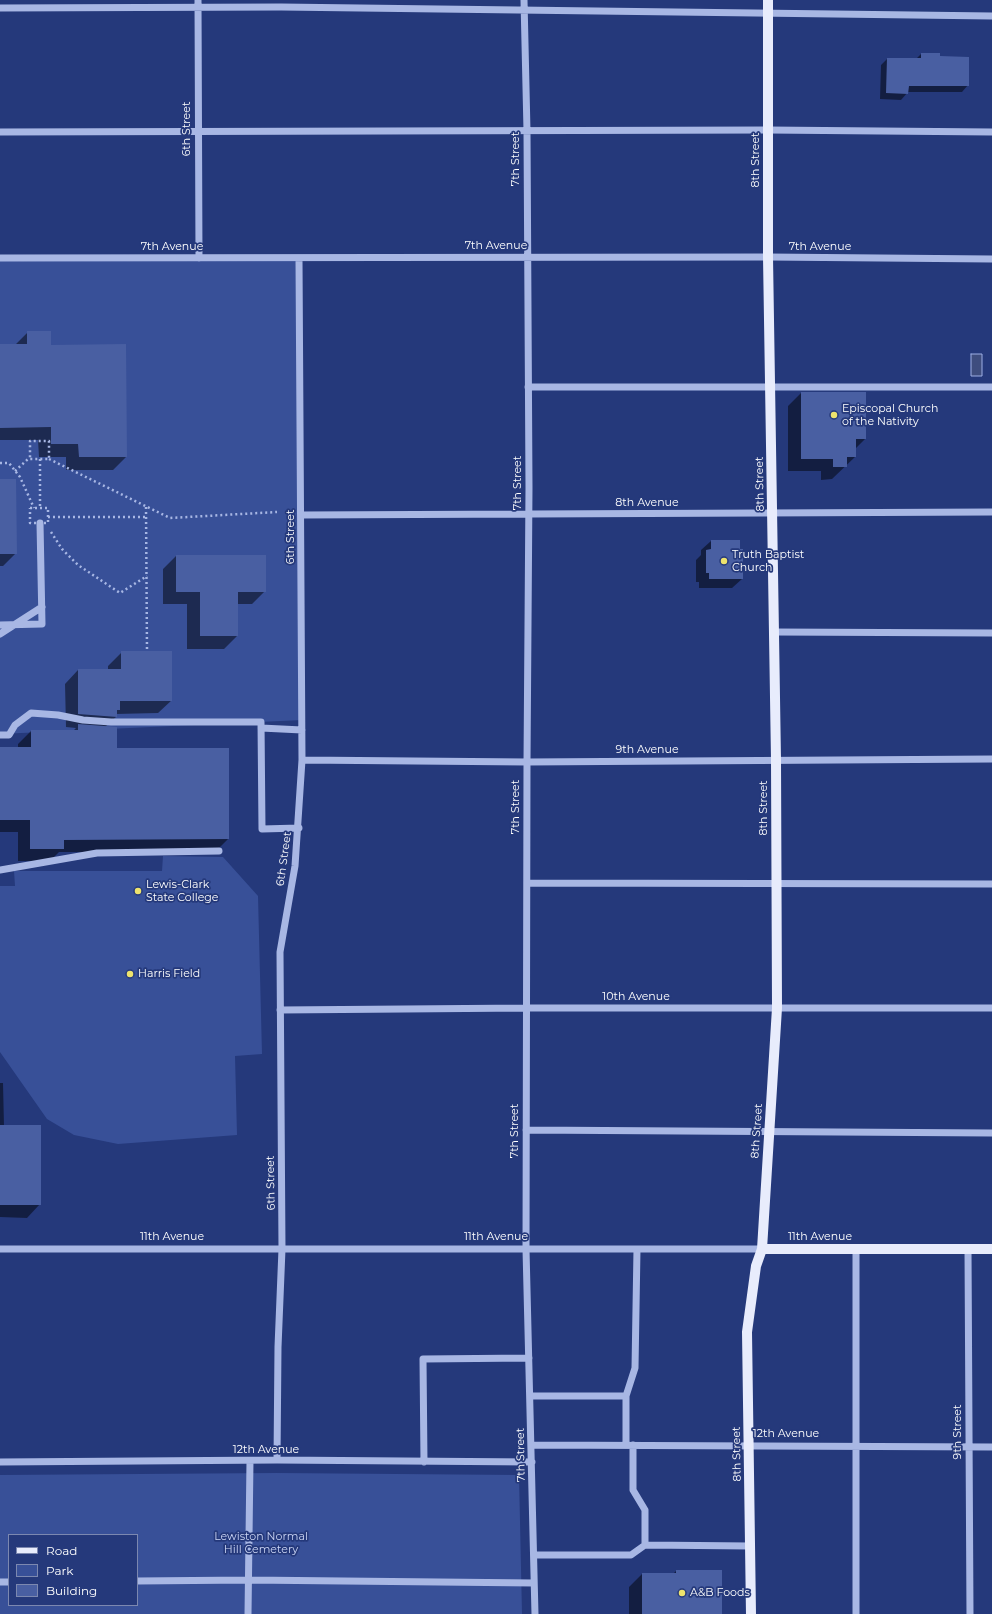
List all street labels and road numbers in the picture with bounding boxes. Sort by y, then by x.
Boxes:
street label: 6th Street [180,102,194,156]
street label: 7th Street [509,132,523,186]
street label: 8th Street [749,132,763,188]
street label: 7th Avenue [465,239,527,253]
street label: 7th Avenue [141,240,203,254]
street label: 7th Avenue [789,240,851,254]
street label: 7th Street [511,456,525,510]
street label: 8th Street [753,456,767,512]
street label: 8th Avenue [615,496,679,510]
street label: 6th Street [284,510,298,564]
street label: 9th Avenue [615,743,679,757]
street label: 7th Street [509,780,523,834]
street label: 8th Street [757,780,771,836]
street label: 6th Street [274,831,294,887]
street label: 10th Avenue [602,990,670,1004]
street label: 8th Street [748,1103,766,1159]
street label: 7th Street [508,1104,522,1158]
street label: 6th Street [264,1156,278,1210]
street label: 11th Avenue [140,1230,204,1244]
street label: 11th Avenue [464,1230,528,1244]
street label: 11th Avenue [788,1230,852,1244]
street label: 9th Street [951,1405,965,1459]
street label: 8th Street [730,1426,744,1482]
street label: 12th Avenue [753,1427,819,1441]
street label: 7th Street [514,1428,528,1482]
street label: 12th Avenue [233,1443,299,1457]

